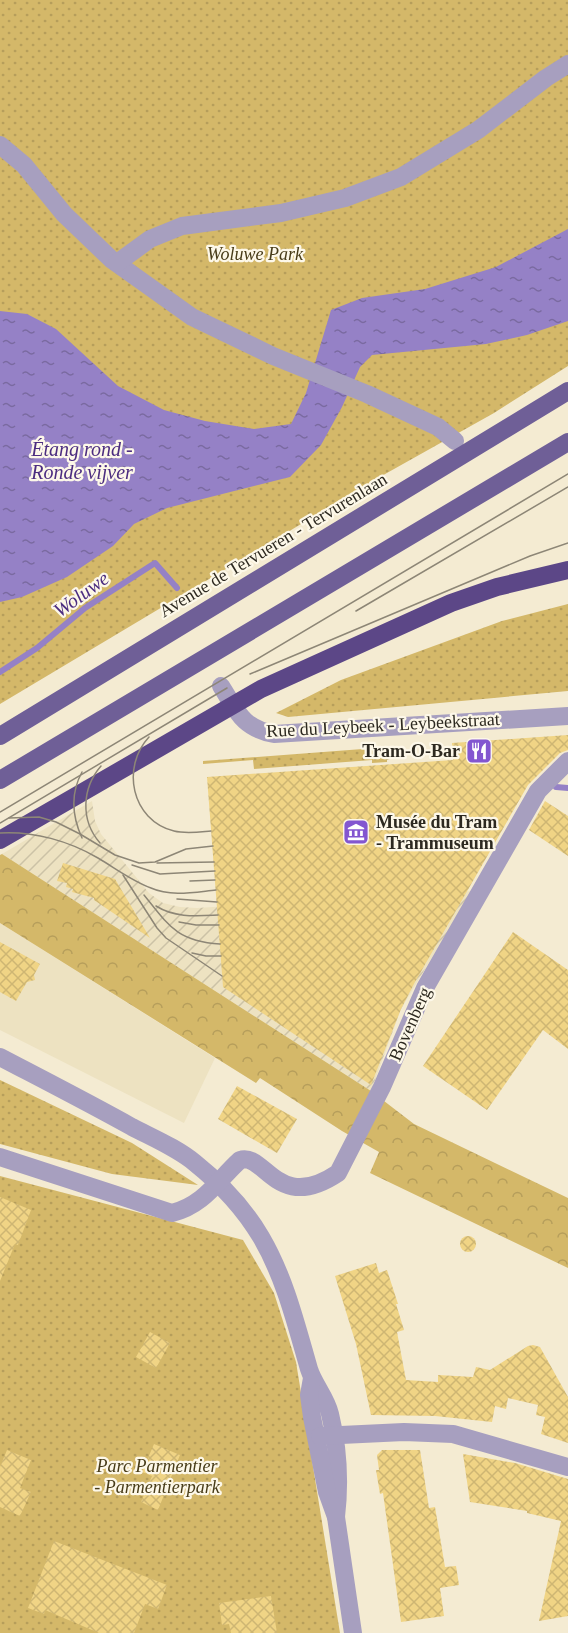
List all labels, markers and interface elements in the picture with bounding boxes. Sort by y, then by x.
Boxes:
park label: Woluwe Park [207,244,304,264]
water label: Étang rond - Ronde vijver [30,438,133,484]
street label: Avenue de Tervueren - Tervurenlaan [155,469,391,621]
water label: Woluwe [49,567,113,621]
street label: Rue du Leybeek - Leybeekstraat [266,709,500,741]
restaurant icon: Tram-O-Bar [464,736,494,766]
place label: Tram-O-Bar [362,741,460,761]
place label: Musée du Tram - Trammuseum [376,812,497,853]
museum icon: Musée du Tram - Trammuseum [341,817,371,847]
street label: Bovenberg [385,984,435,1064]
park label: Parc Parmentier - Parmentierpark [94,1456,221,1497]

